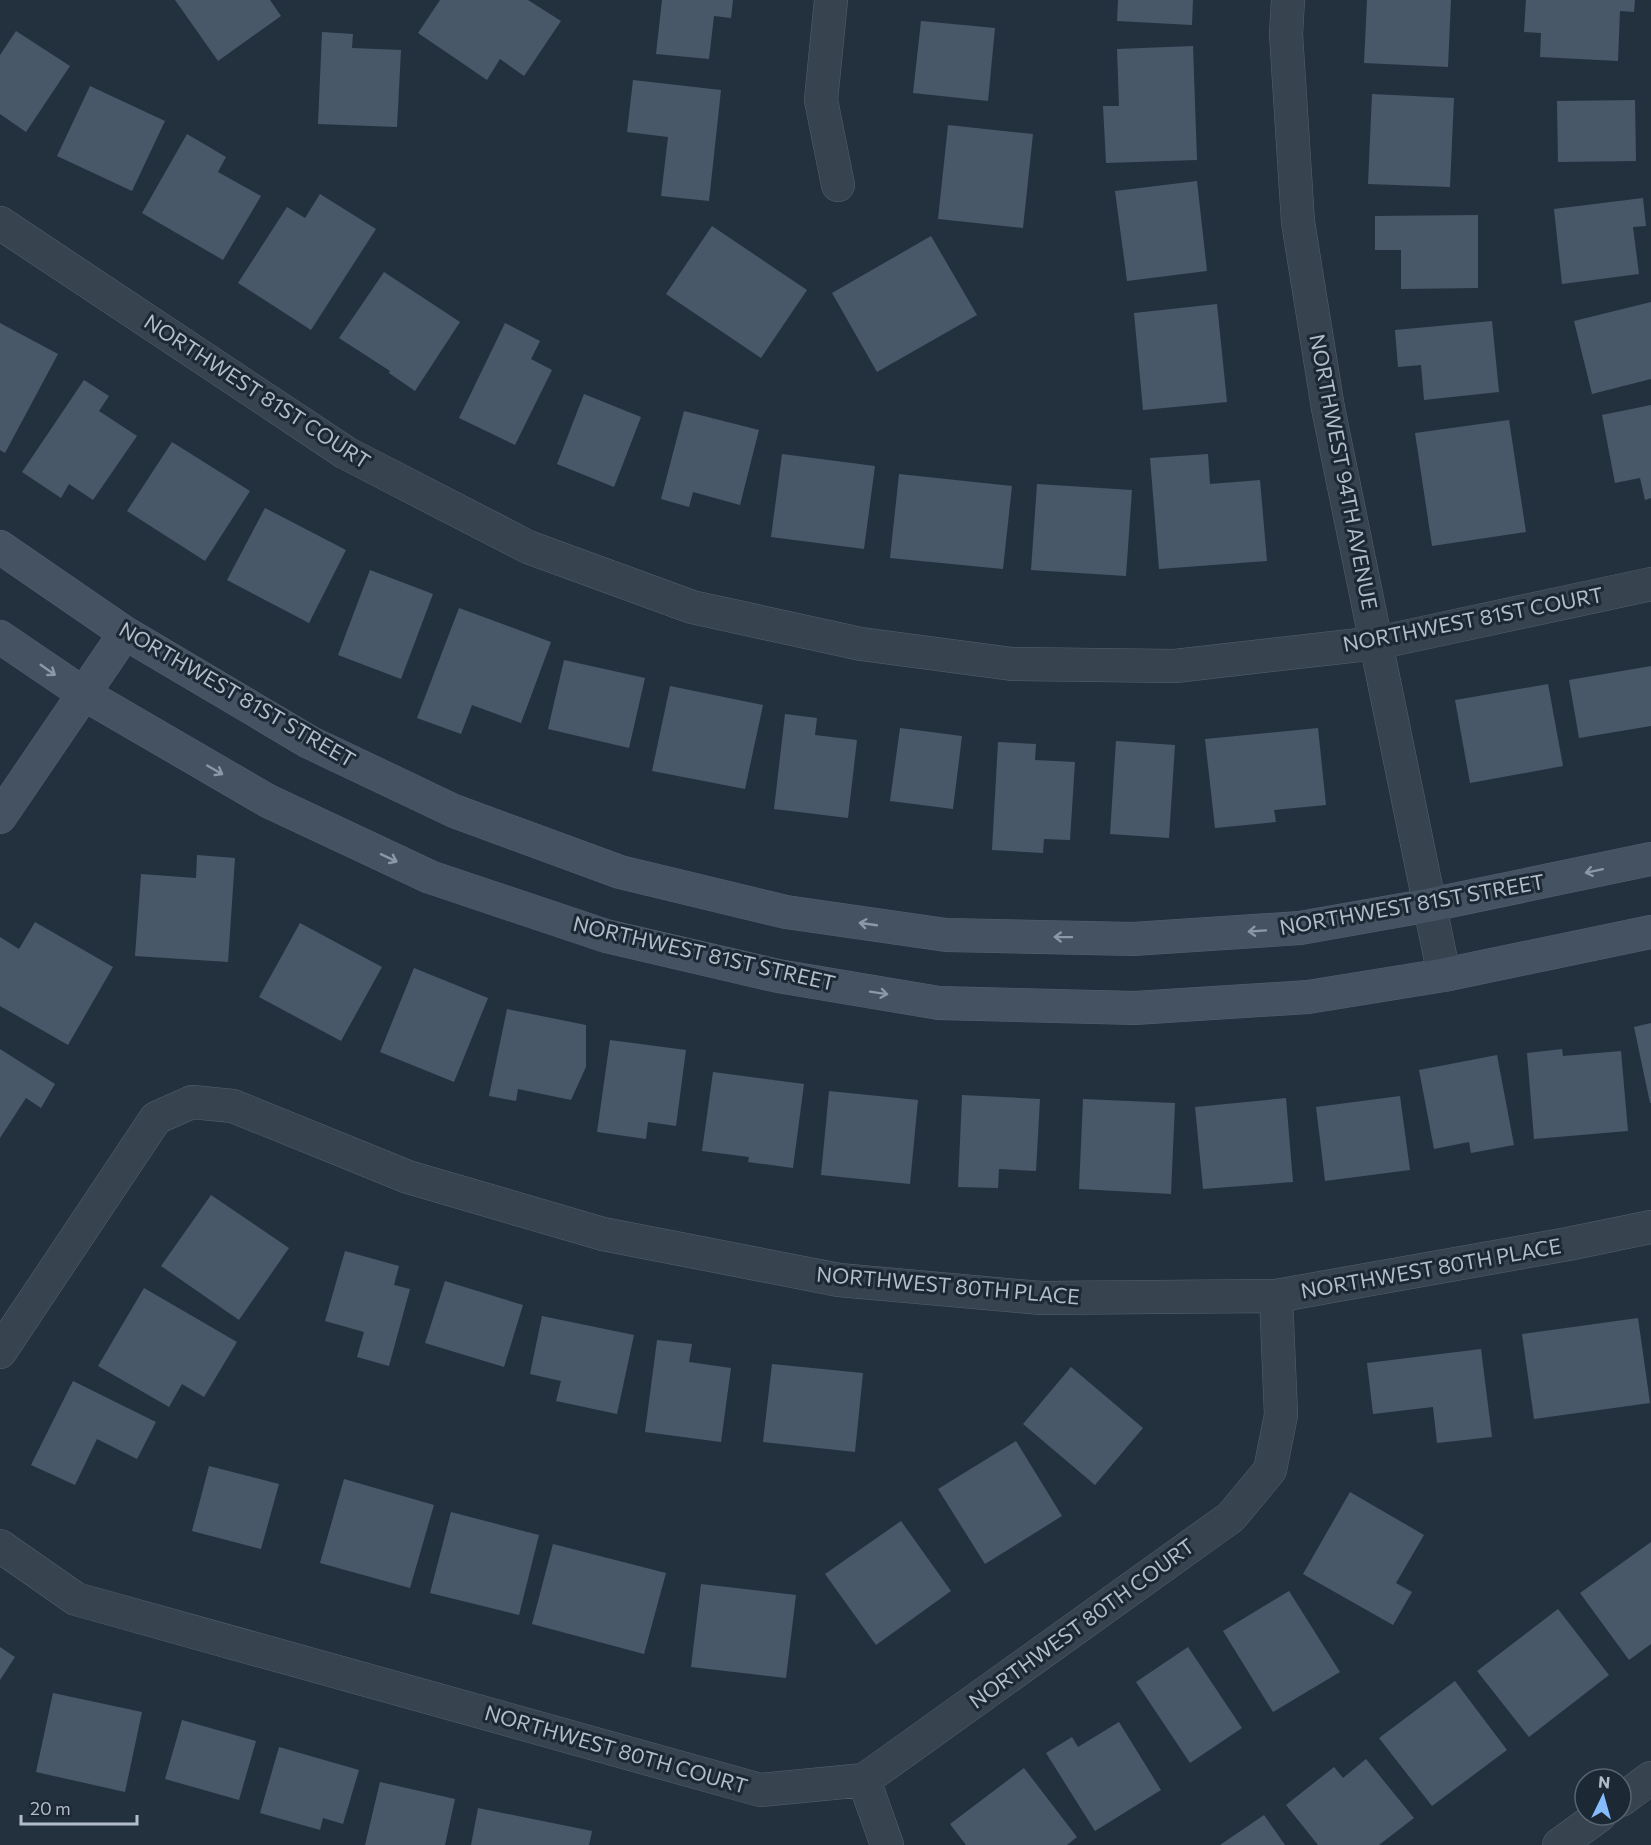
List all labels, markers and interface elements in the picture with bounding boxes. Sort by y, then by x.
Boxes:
street label: NORTHWEST 81ST COURT [140,308,376,473]
street label: NORTHWEST 94TH AVENUE [1305,332,1383,612]
street label: NORTHWEST 81ST COURT [1341,581,1605,656]
street label: NORTHWEST 81ST STREET [115,616,360,772]
one-way arrow [40,664,56,676]
one-way arrow [206,765,223,777]
one-way arrow [380,853,398,864]
one-way arrow [1584,866,1604,877]
street label: NORTHWEST 81ST STREET [1277,868,1546,939]
street label: NORTHWEST 81ST STREET [571,910,838,995]
one-way arrow [859,918,879,929]
one-way arrow [1248,926,1268,937]
one-way arrow [1053,932,1073,943]
one-way arrow [869,988,889,999]
street label: NORTHWEST 80TH PLACE [1298,1232,1563,1303]
street label: NORTHWEST 80TH PLACE [815,1261,1081,1308]
street label: NORTHWEST 80TH COURT [964,1533,1199,1713]
street label: NORTHWEST 80TH COURT [482,1699,751,1798]
north arrow [1573,1767,1633,1827]
text: N [1598,1772,1611,1792]
scale bar [21,1788,136,1826]
text: 20 m [30,1797,71,1819]

